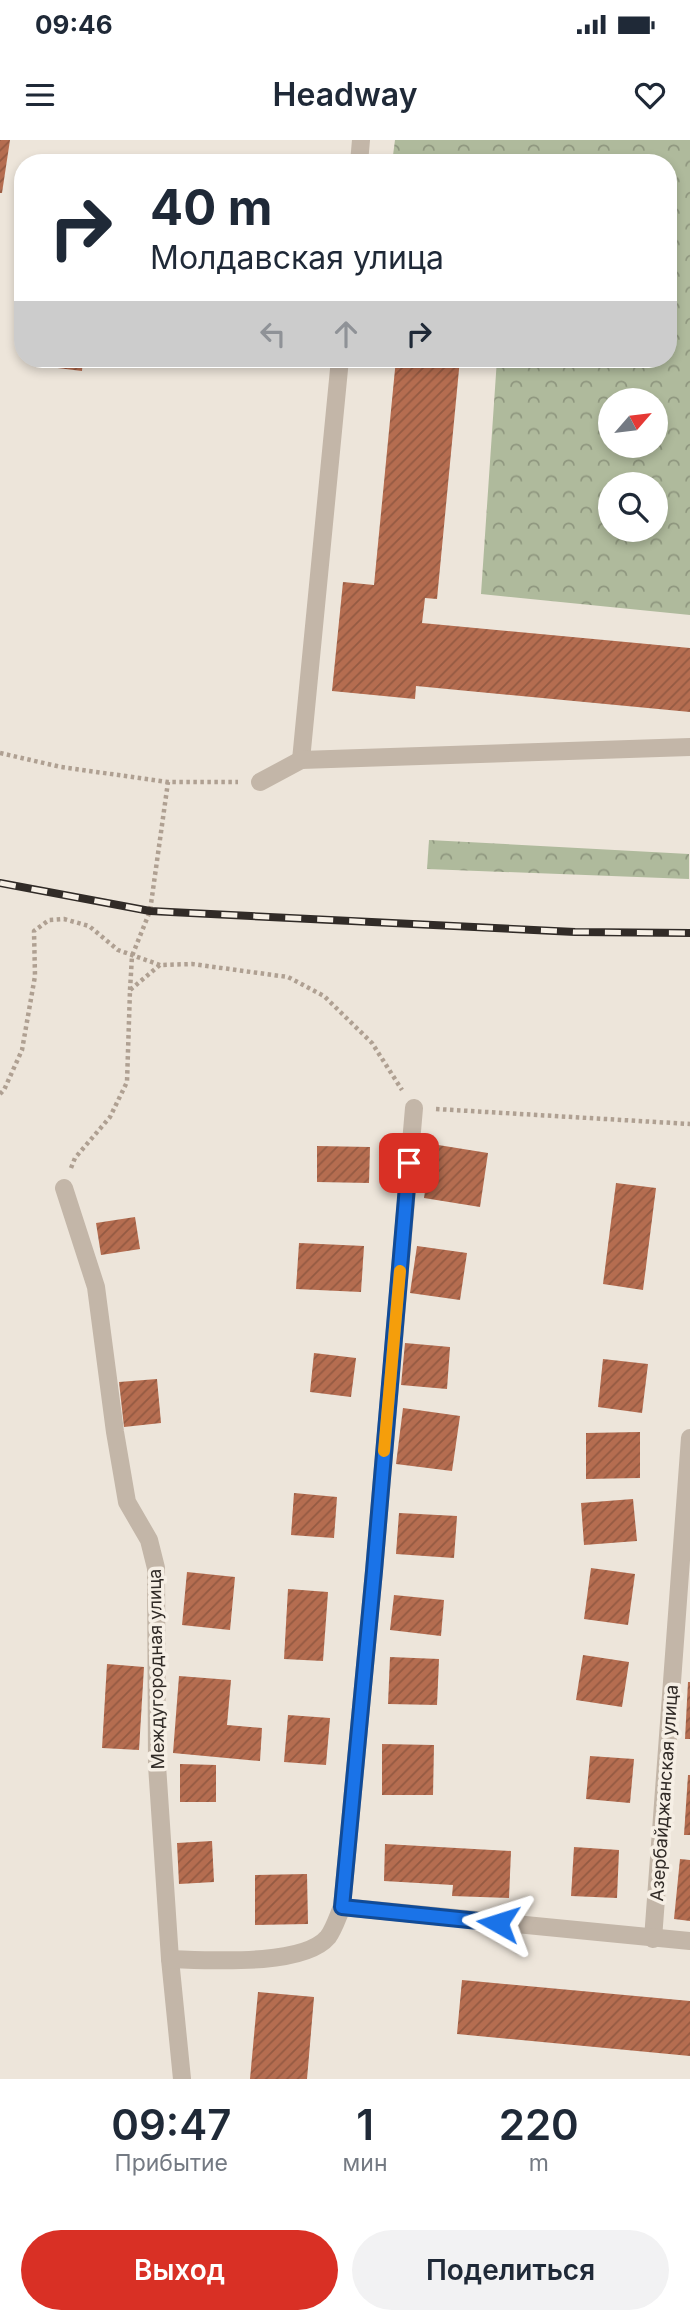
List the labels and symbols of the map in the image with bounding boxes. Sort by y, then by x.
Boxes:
north arrow [598,388,668,458]
pin [379,1133,439,1193]
street label: Междугородная улица [144,1568,168,1770]
street label: Азербайджанская улица [646,1684,682,1902]
position arrow [461,1886,535,1960]

